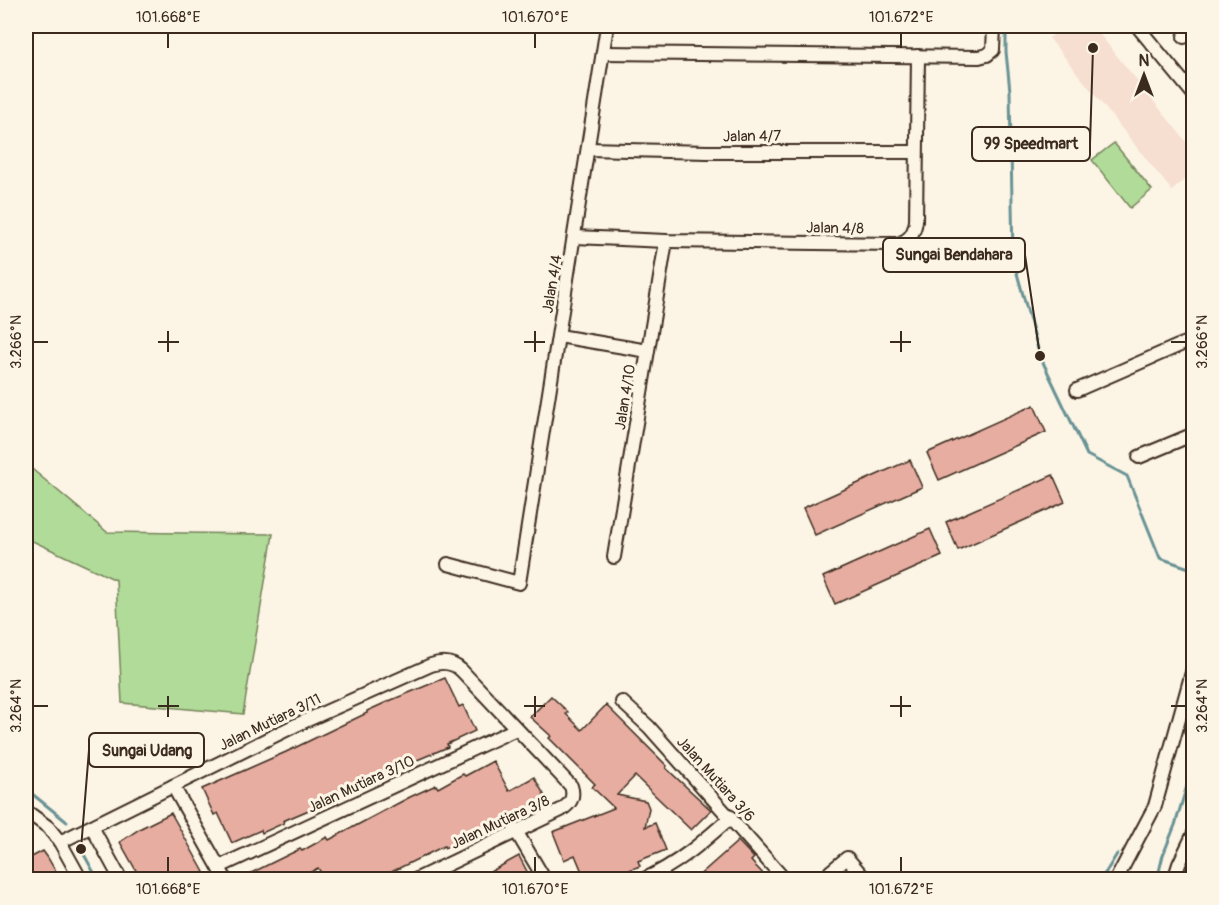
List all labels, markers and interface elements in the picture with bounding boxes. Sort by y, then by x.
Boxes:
text: 101.668°E [136,8,201,27]
text: 101.670°E [502,8,568,27]
text: 101.672°E [869,8,933,27]
north arrow [1114,45,1174,105]
text: N [1139,51,1150,71]
street label: Jalan 4/7 [723,126,781,147]
callout: 99 Speedmart [972,127,1090,161]
text: 99 Speedmart [984,134,1079,154]
street label: Jalan 4/8 [806,218,864,239]
callout: Sungai Bendahara [883,238,1025,272]
text: Sungai Bendahara [895,245,1013,265]
street label: Jalan 4/4 [539,253,567,315]
text: 3.266°N [7,315,26,369]
text: 3.266°N [1193,315,1212,369]
street label: Jalan 4/10 [611,363,640,431]
text: 3.264°N [7,679,26,733]
text: 3.264°N [1193,679,1212,733]
street label: Jalan Mutiara 3/11 [216,690,324,755]
callout: Sungai Udang [89,733,204,767]
street label: Jalan Mutiara 3/6 [672,733,759,826]
text: Sungai Udang [102,741,192,761]
street label: Jalan Mutiara 3/10 [305,751,418,817]
street label: Jalan Mutiara 3/8 [448,791,553,854]
text: 101.668°E [136,880,201,899]
text: 101.670°E [502,880,568,899]
text: 101.672°E [869,880,933,899]

